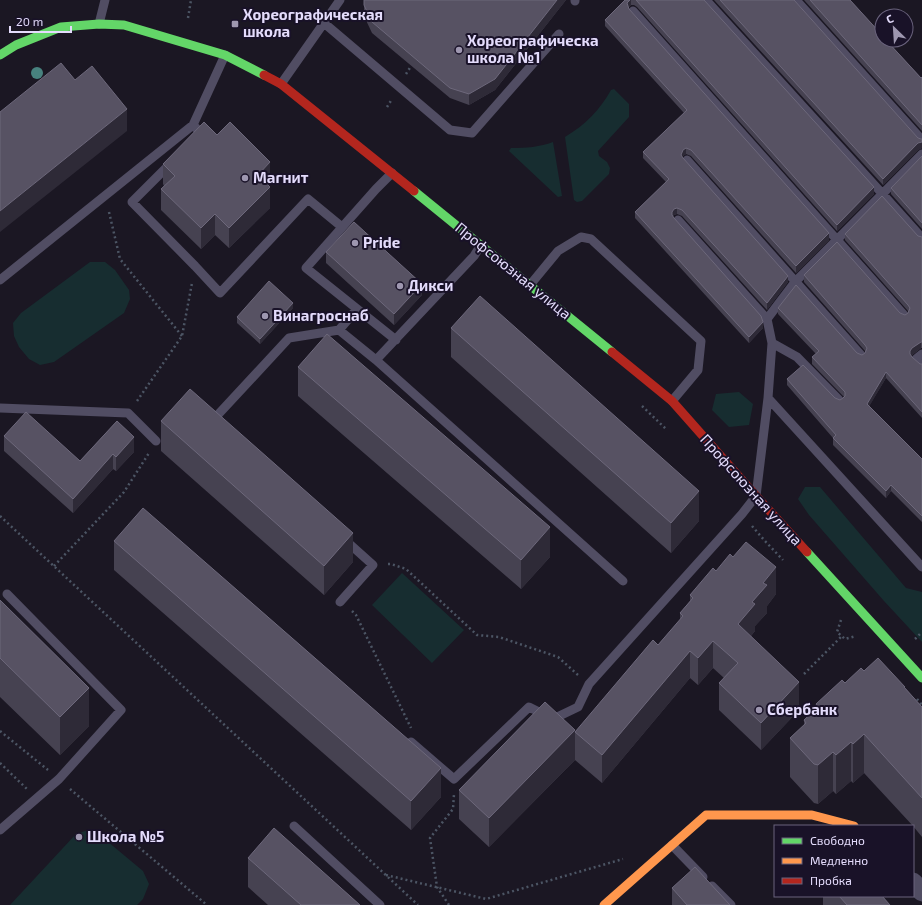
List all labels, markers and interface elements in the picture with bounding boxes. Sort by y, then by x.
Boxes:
place label: Хореографическая школа [243,5,383,40]
scale bar [10,8,71,34]
north arrow [874,8,914,48]
text: С [884,11,896,26]
text: 20 m [16,14,43,28]
marker: Хореографическая школа [230,19,240,29]
place label: Хореографическа школа №1 [467,31,599,66]
marker: Хореографическа школа №1 [454,45,464,55]
place label: Магнит [253,168,309,186]
marker: Магнит [240,173,250,183]
street label: Профсоюзная улица [451,218,575,323]
place label: Pride [363,233,400,251]
marker: Pride [350,238,360,248]
place label: Дикси [408,276,453,294]
marker: Дикси [395,281,405,291]
place label: Винагроснаб [273,306,369,324]
marker: Винагроснаб [260,311,270,321]
street label: Профсоюзная улица [696,430,807,549]
place label: Сбербанк [767,700,838,718]
marker: Сбербанк [754,705,764,715]
legend [774,825,914,897]
place label: Школа №5 [87,827,164,845]
marker: Школа №5 [74,832,84,842]
text: Свободно [810,833,865,847]
text: Медленно [810,853,868,867]
text: Пробка [810,873,852,887]

